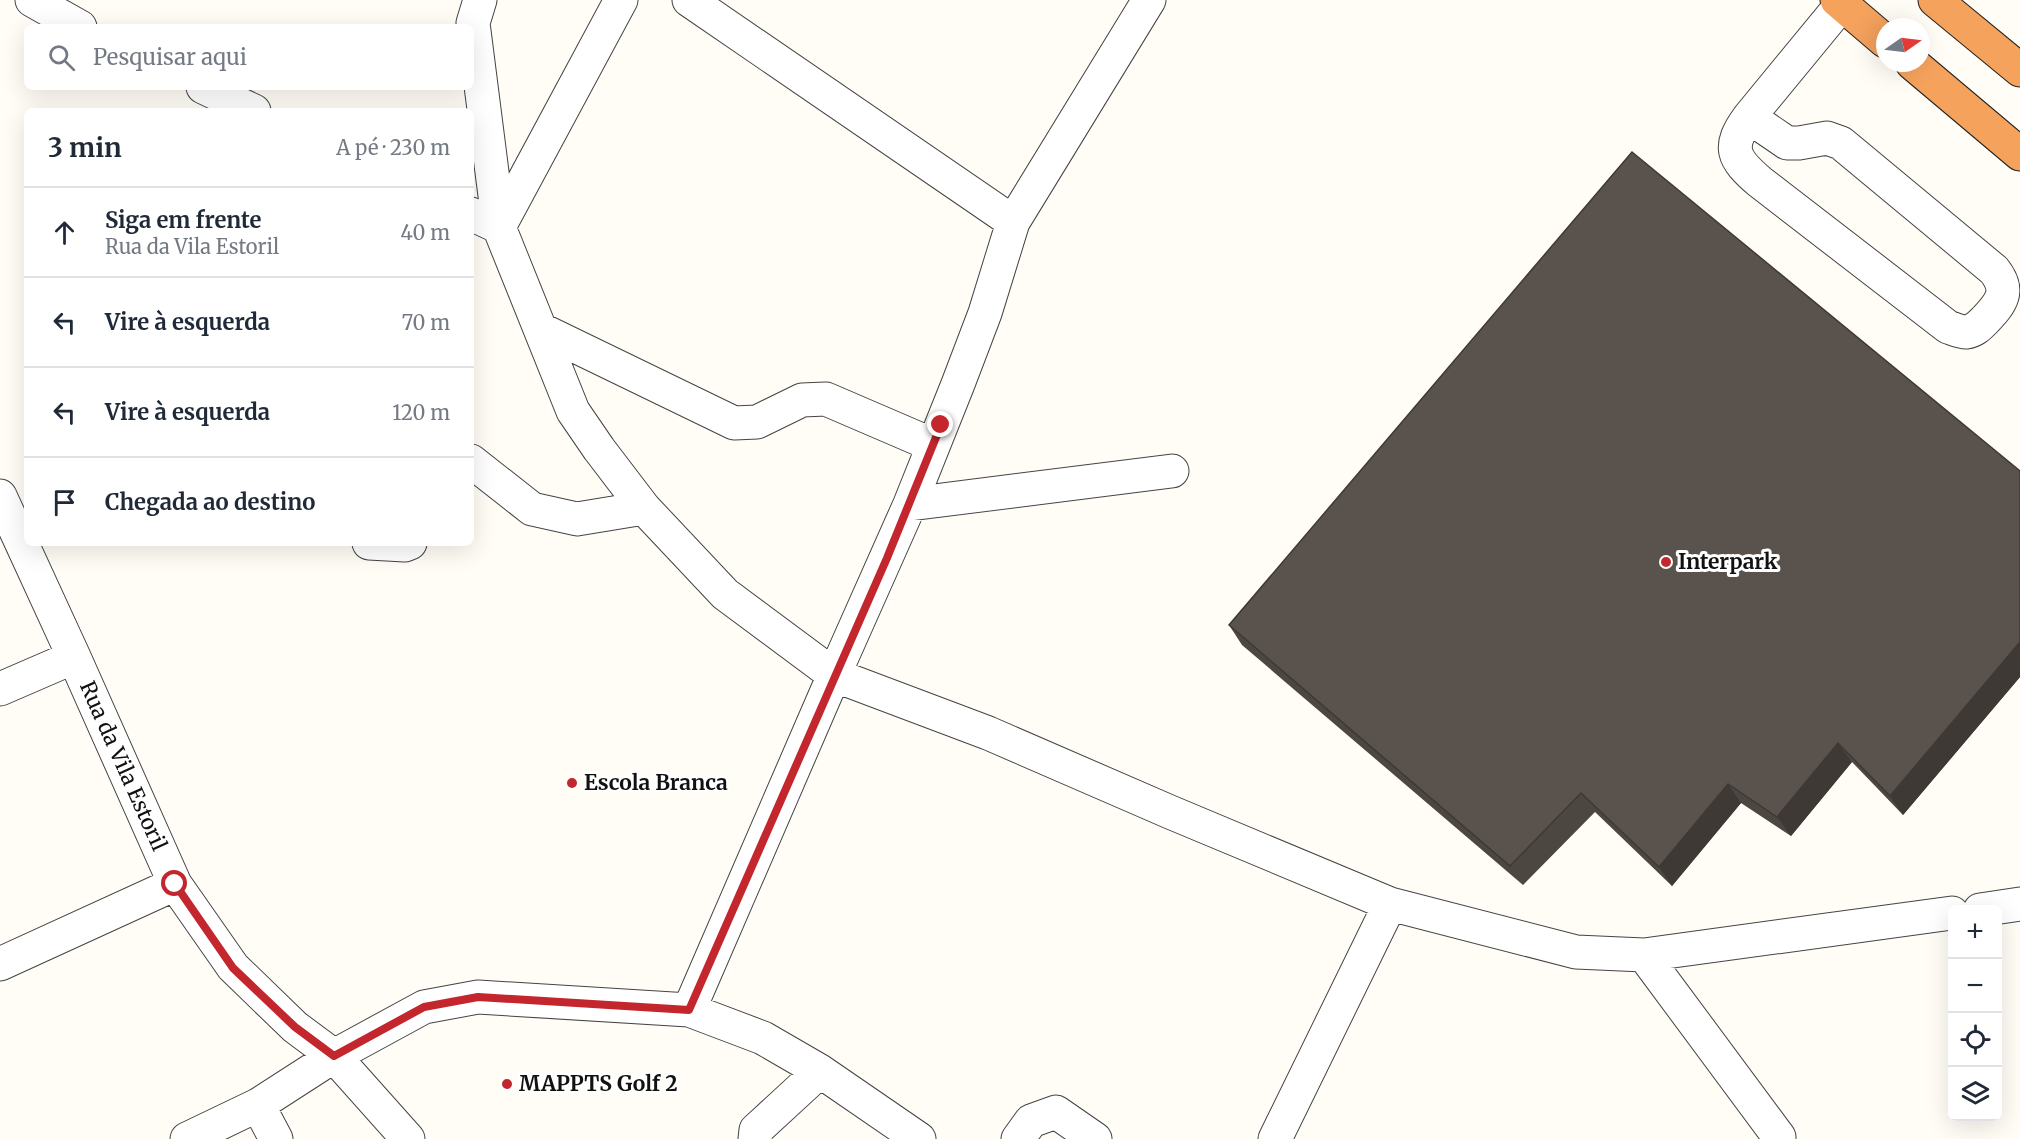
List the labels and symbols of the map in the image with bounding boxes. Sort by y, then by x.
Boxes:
north arrow [1876,18,1930,72]
route end [927,411,953,437]
place label: Interpark [1678,548,1778,575]
marker: Interpark [1659,555,1673,569]
street label: Rua da Vila Estoril [74,677,173,855]
place label: Escola Branca [584,769,728,796]
marker: Escola Branca [565,776,579,790]
route start [161,870,187,896]
place label: MAPPTS Golf 2 [519,1070,678,1097]
marker: MAPPTS Golf 2 [500,1077,514,1091]

